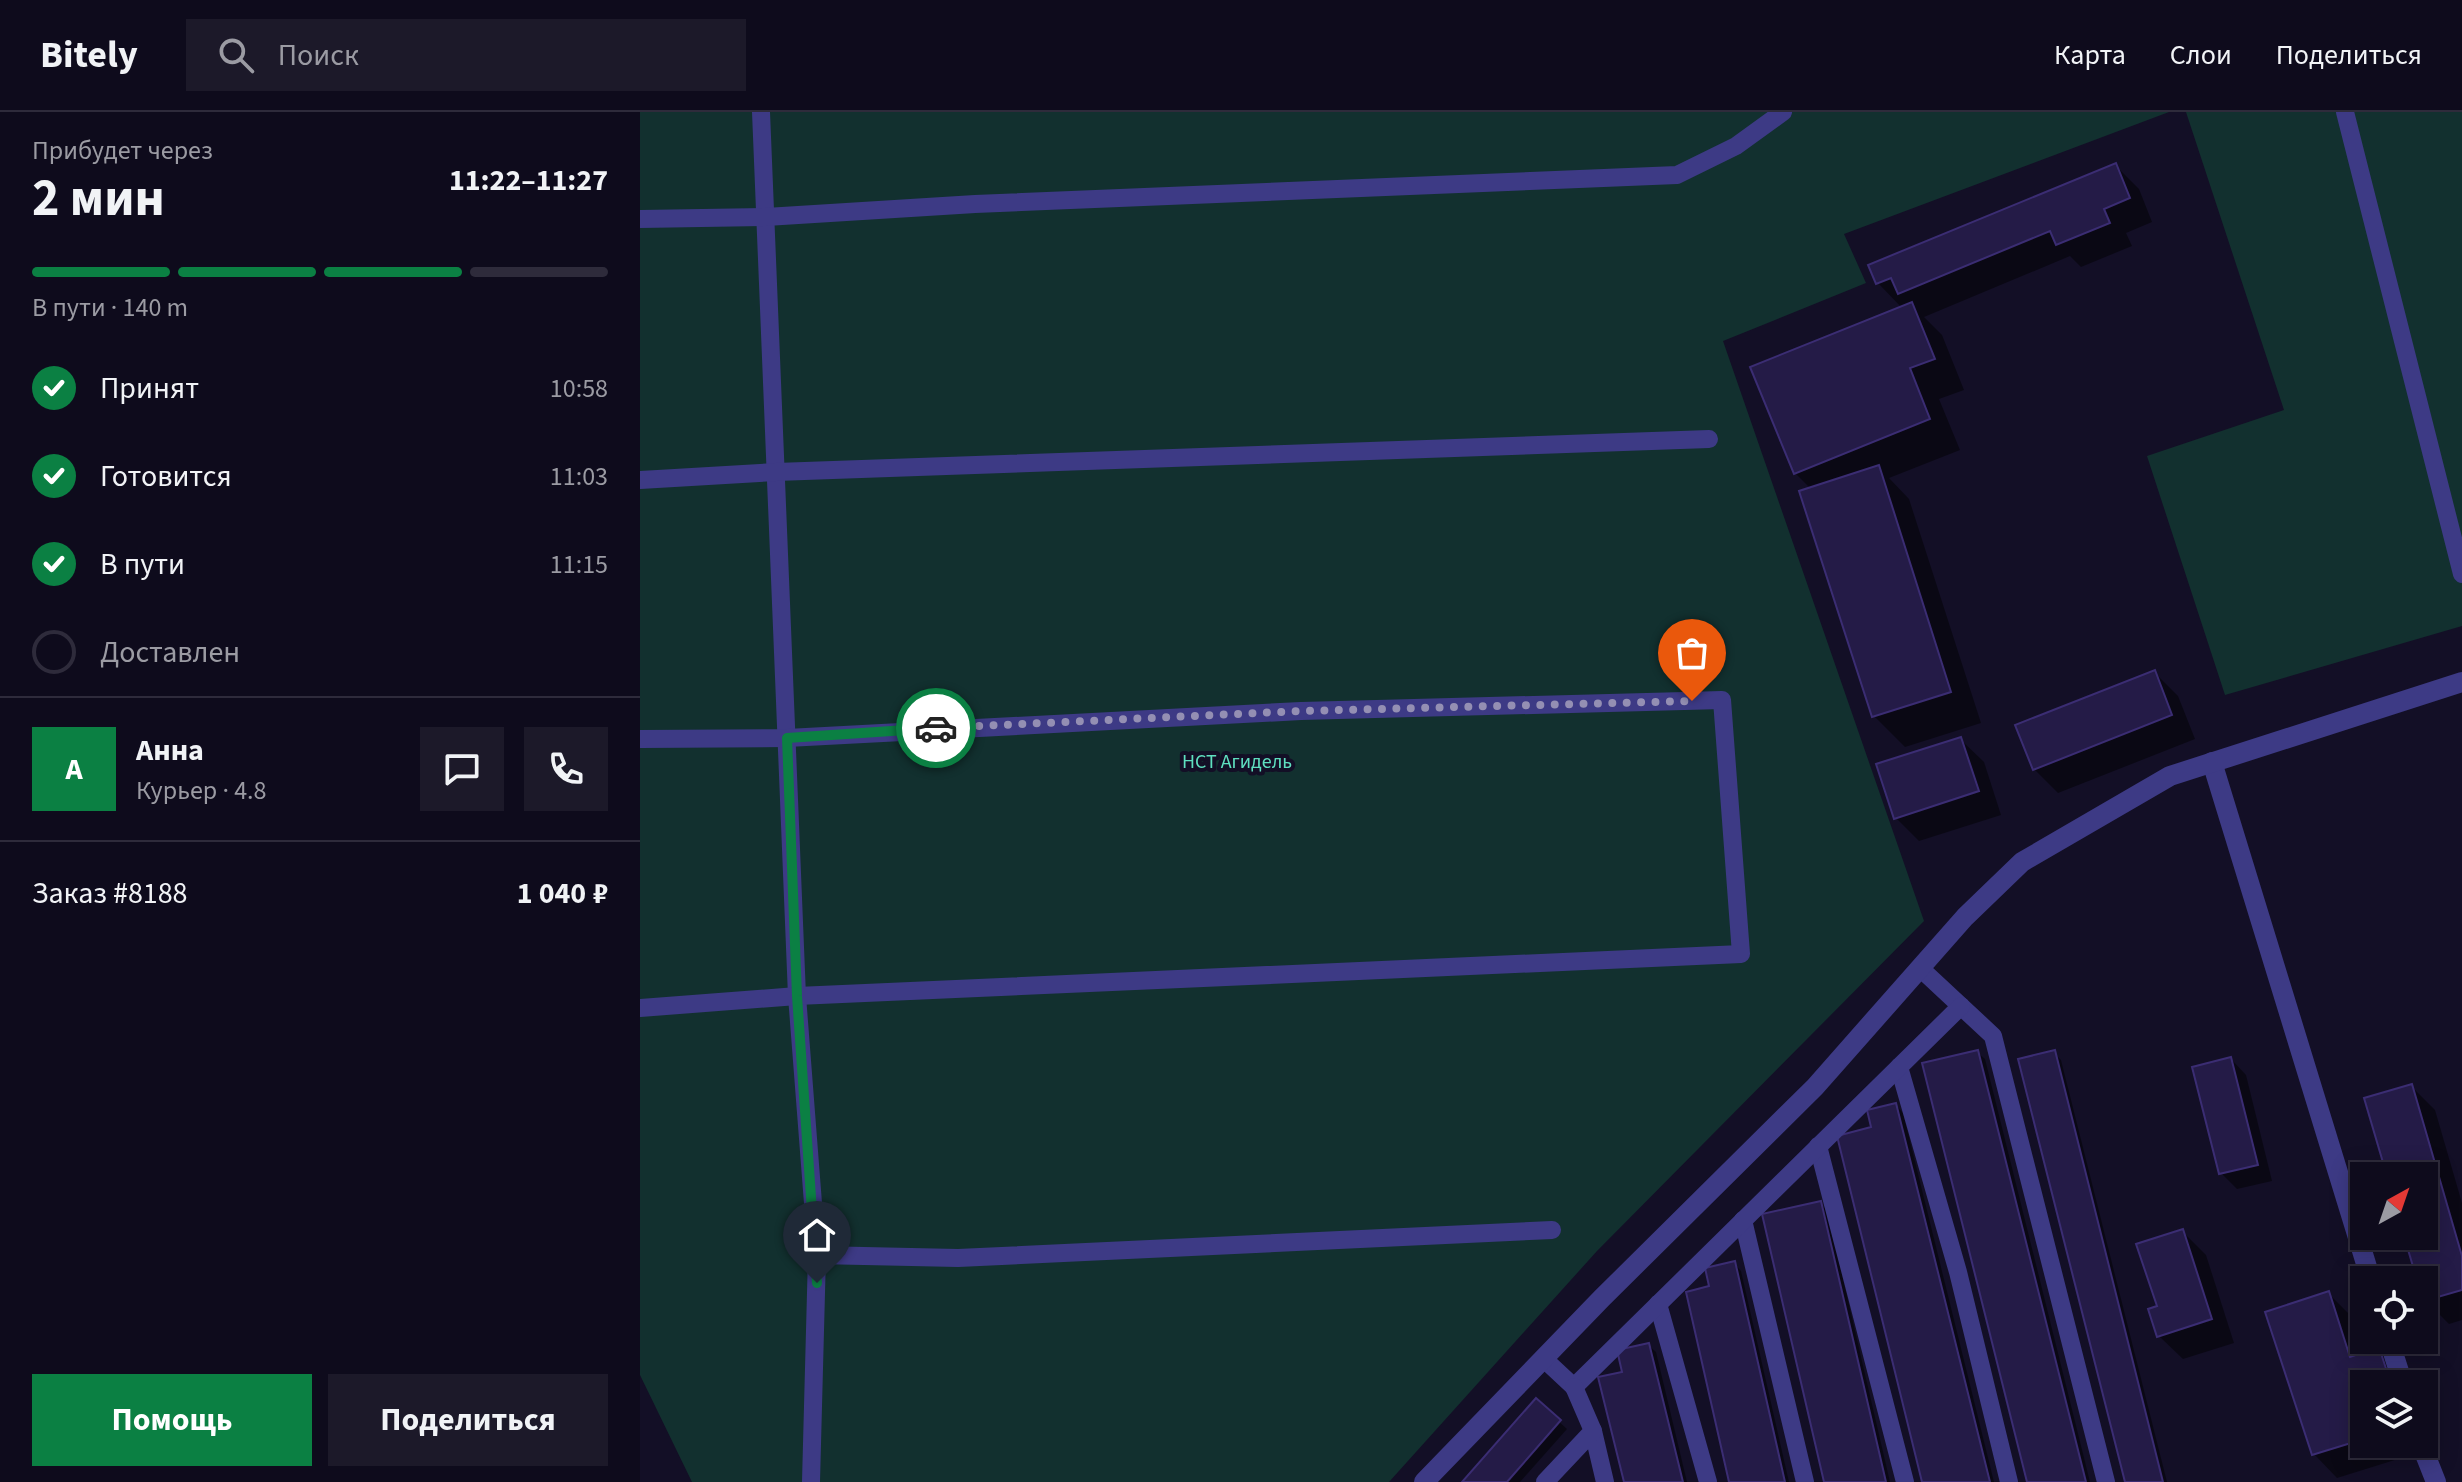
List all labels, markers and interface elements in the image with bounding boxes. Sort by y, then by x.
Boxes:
search box [186,19,746,91]
text: Bitely [40,28,138,82]
icon: search [214,33,258,77]
text: Поиск [278,34,359,77]
text: Карта [2054,35,2126,75]
text: Слои [2170,35,2232,75]
text: Поделиться [2276,35,2422,75]
text: Прибудет через [32,132,213,169]
text: 11:22–11:27 [449,159,608,202]
text: 2 мин [32,162,165,236]
text: В пути · 140 m [32,289,188,326]
icon: check [32,366,76,410]
text: Принят [100,367,199,410]
text: 10:58 [550,370,608,407]
icon: check [32,454,76,498]
text: Готовится [100,455,232,498]
text: 11:03 [550,458,608,495]
icon: check [32,542,76,586]
text: В пути [100,543,185,586]
text: 11:15 [550,546,608,583]
pin [1658,619,1726,701]
text: Доставлен [100,631,240,674]
icon: bag [1670,631,1714,675]
courier [896,688,976,768]
icon: car [914,706,958,750]
button: chat [420,727,504,811]
button: phone [524,727,608,811]
text: Анна [136,729,204,772]
text: А [65,748,83,791]
park label: НСТ Агидель [1182,748,1292,776]
text: Курьер · 4.8 [136,772,266,809]
text: Заказ #8188 [32,872,188,915]
text: 1 040 ₽ [517,872,608,915]
north arrow [2350,1162,2438,1250]
map controls [2350,1162,2438,1458]
pin [783,1201,851,1283]
icon: home [795,1213,839,1257]
button: locate [2350,1266,2438,1354]
button: layers [2350,1370,2438,1458]
button: Помощь [32,1374,312,1466]
button: Поделиться [328,1374,608,1466]

